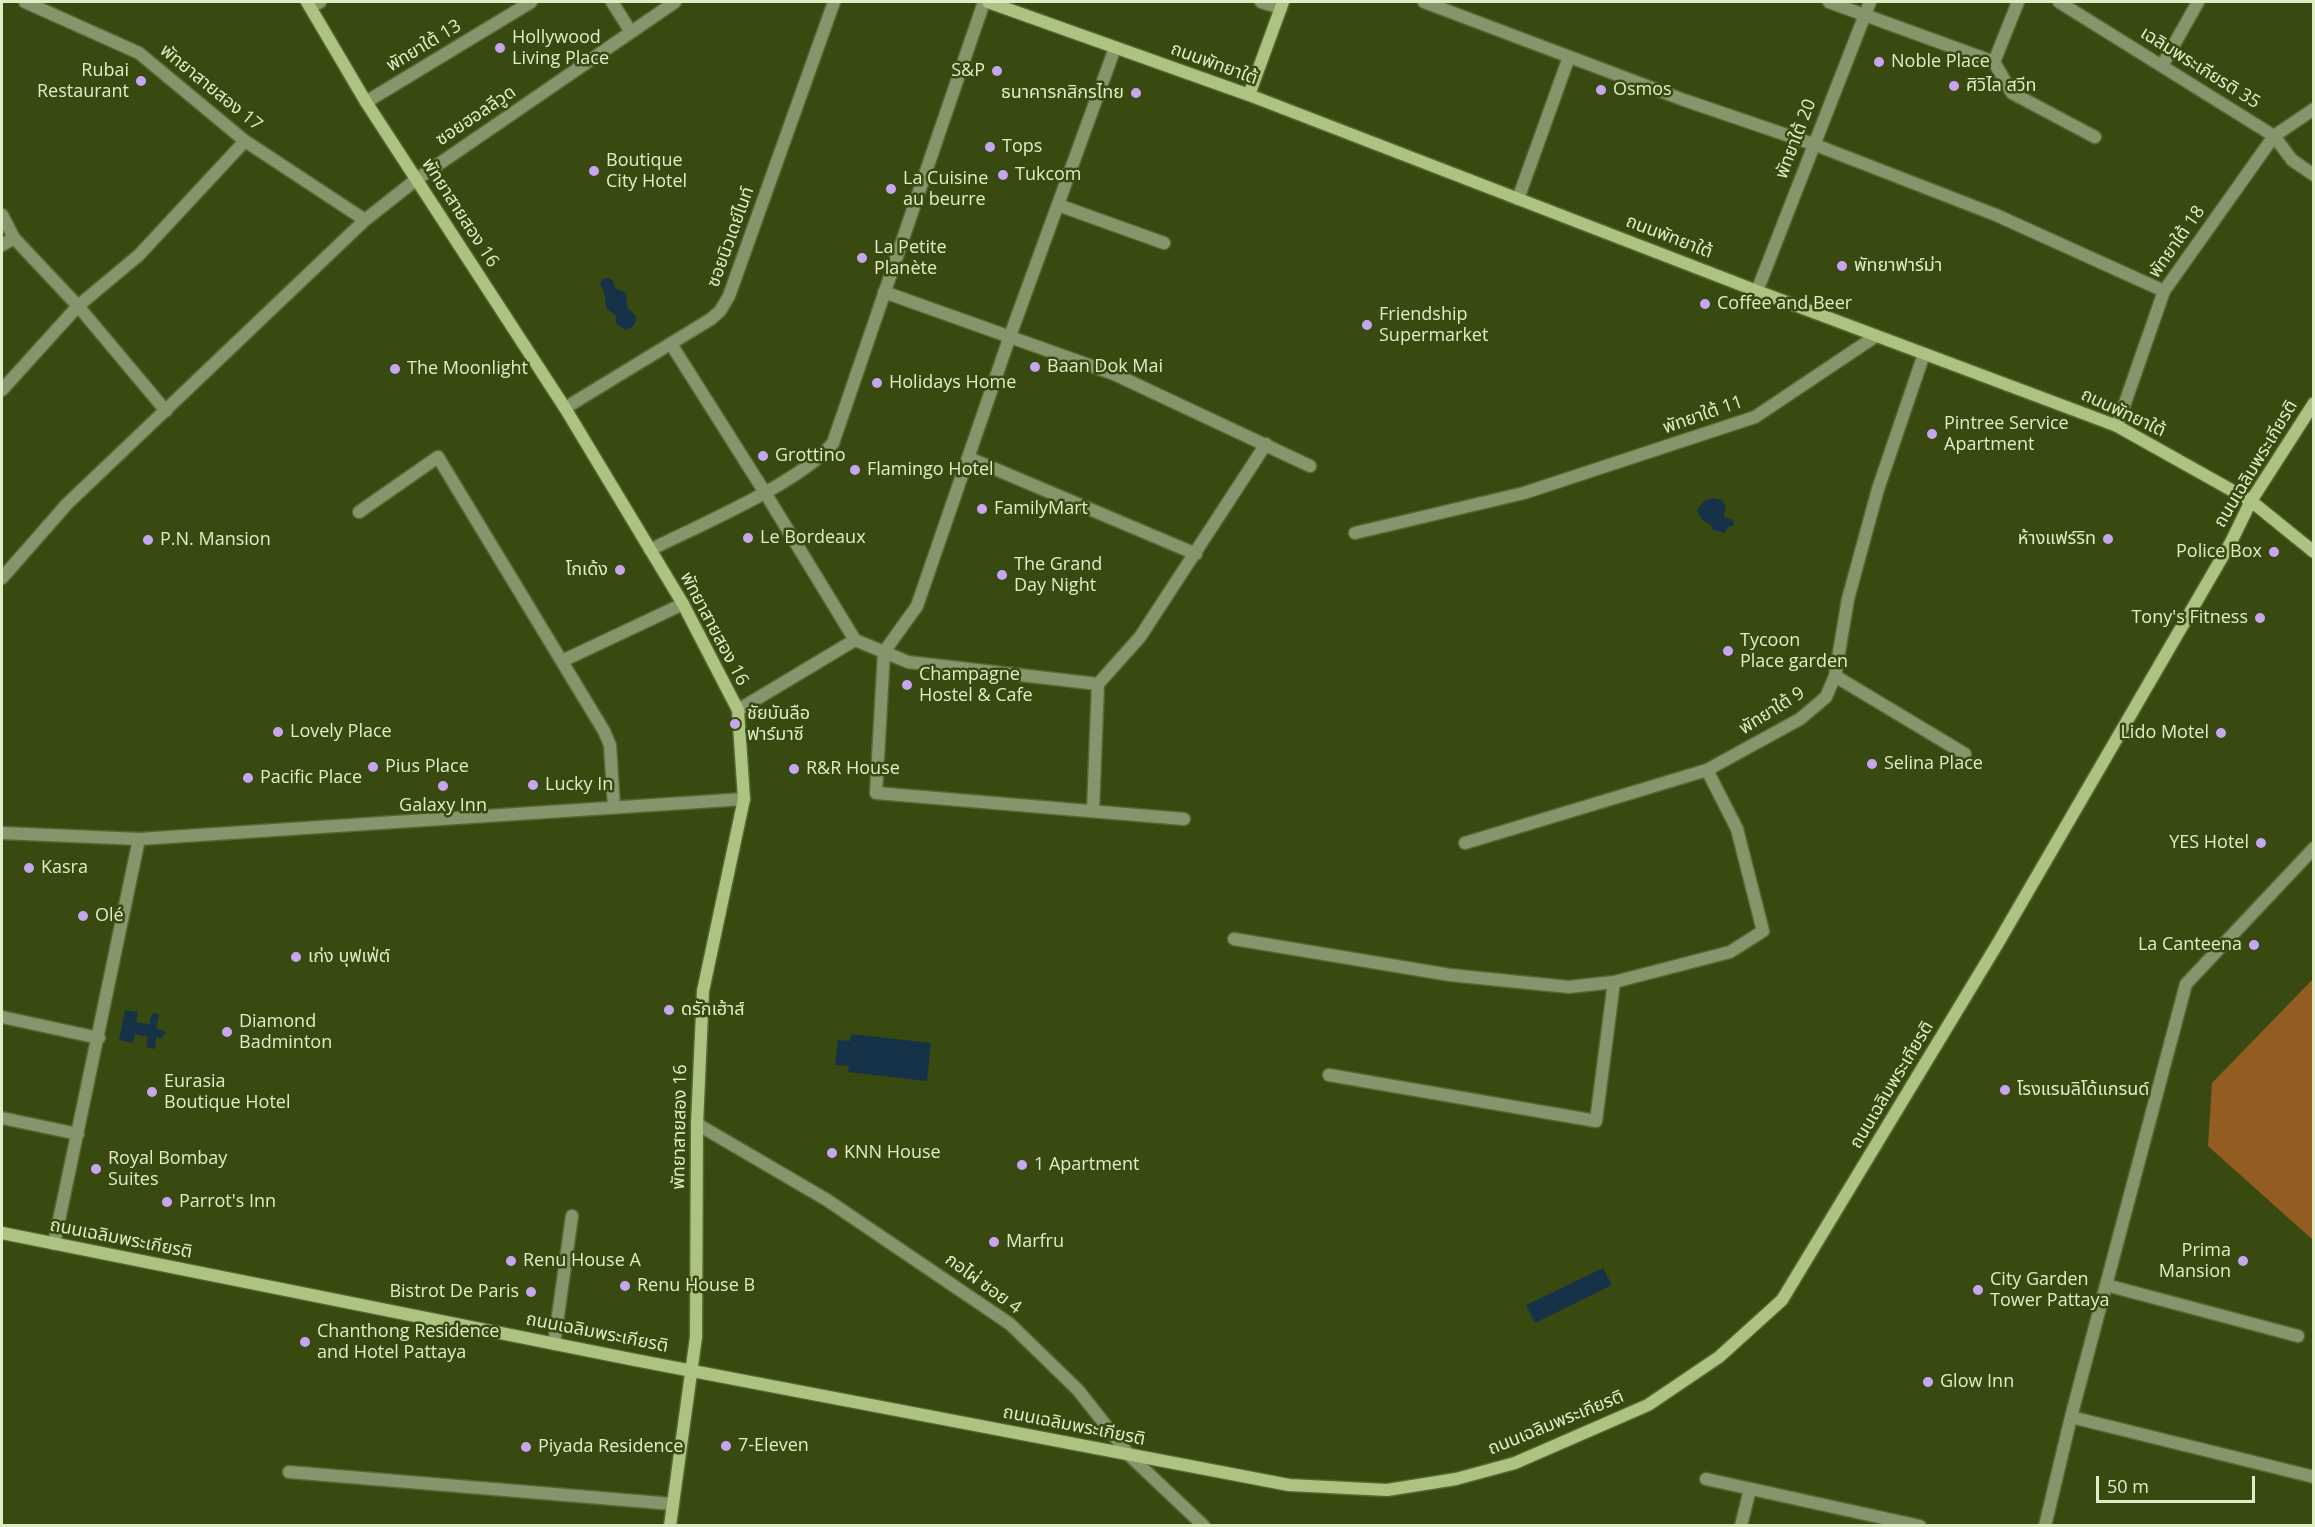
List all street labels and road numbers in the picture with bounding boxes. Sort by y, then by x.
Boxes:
street label: พัทยาใต้ 13 [383,15,465,77]
street label: เฉลิมพระเกียรติ 35 [2136,23,2264,113]
street label: ถนนพัทยาใต้ [1168,38,1260,90]
street label: พัทยาสายสอง 17 [156,40,266,136]
street label: ซอยฮอลลีวูด [432,81,520,151]
street label: พัทยาใต้ 20 [1771,96,1821,182]
street label: พัทยาสายสอง 16 [417,155,503,271]
street label: ซอยนิวเดย์ไนท์ [703,184,759,290]
street label: พัทยาใต้ 18 [2144,202,2210,282]
street label: ถนนพัทยาใต้ [1623,211,1715,263]
street label: ถนนพัทยาใต้ [2077,384,2169,442]
street label: พัทยาใต้ 11 [1660,391,1746,439]
street label: ถนนเฉลิมพระเกียรติ [2209,396,2303,532]
street label: พัทยาสายสอง 16 [675,569,753,689]
street label: พัทยาใต้ 9 [1735,683,1809,739]
street label: ถนนเฉลิมพระเกียรติ [1845,1017,1939,1153]
street label: พัทยาสายสอง 16 [668,1064,692,1190]
street label: ถนนเฉลิมพระเกียรติ [48,1215,194,1263]
street label: กอไผ่ ซอย 4 [941,1249,1025,1319]
street label: ถนนเฉลิมพระเกียรติ [524,1309,670,1357]
street label: ถนนเฉลิมพระเกียรติ [1485,1386,1627,1460]
street label: ถนนเฉลิมพระเกียรติ [1001,1402,1147,1450]

